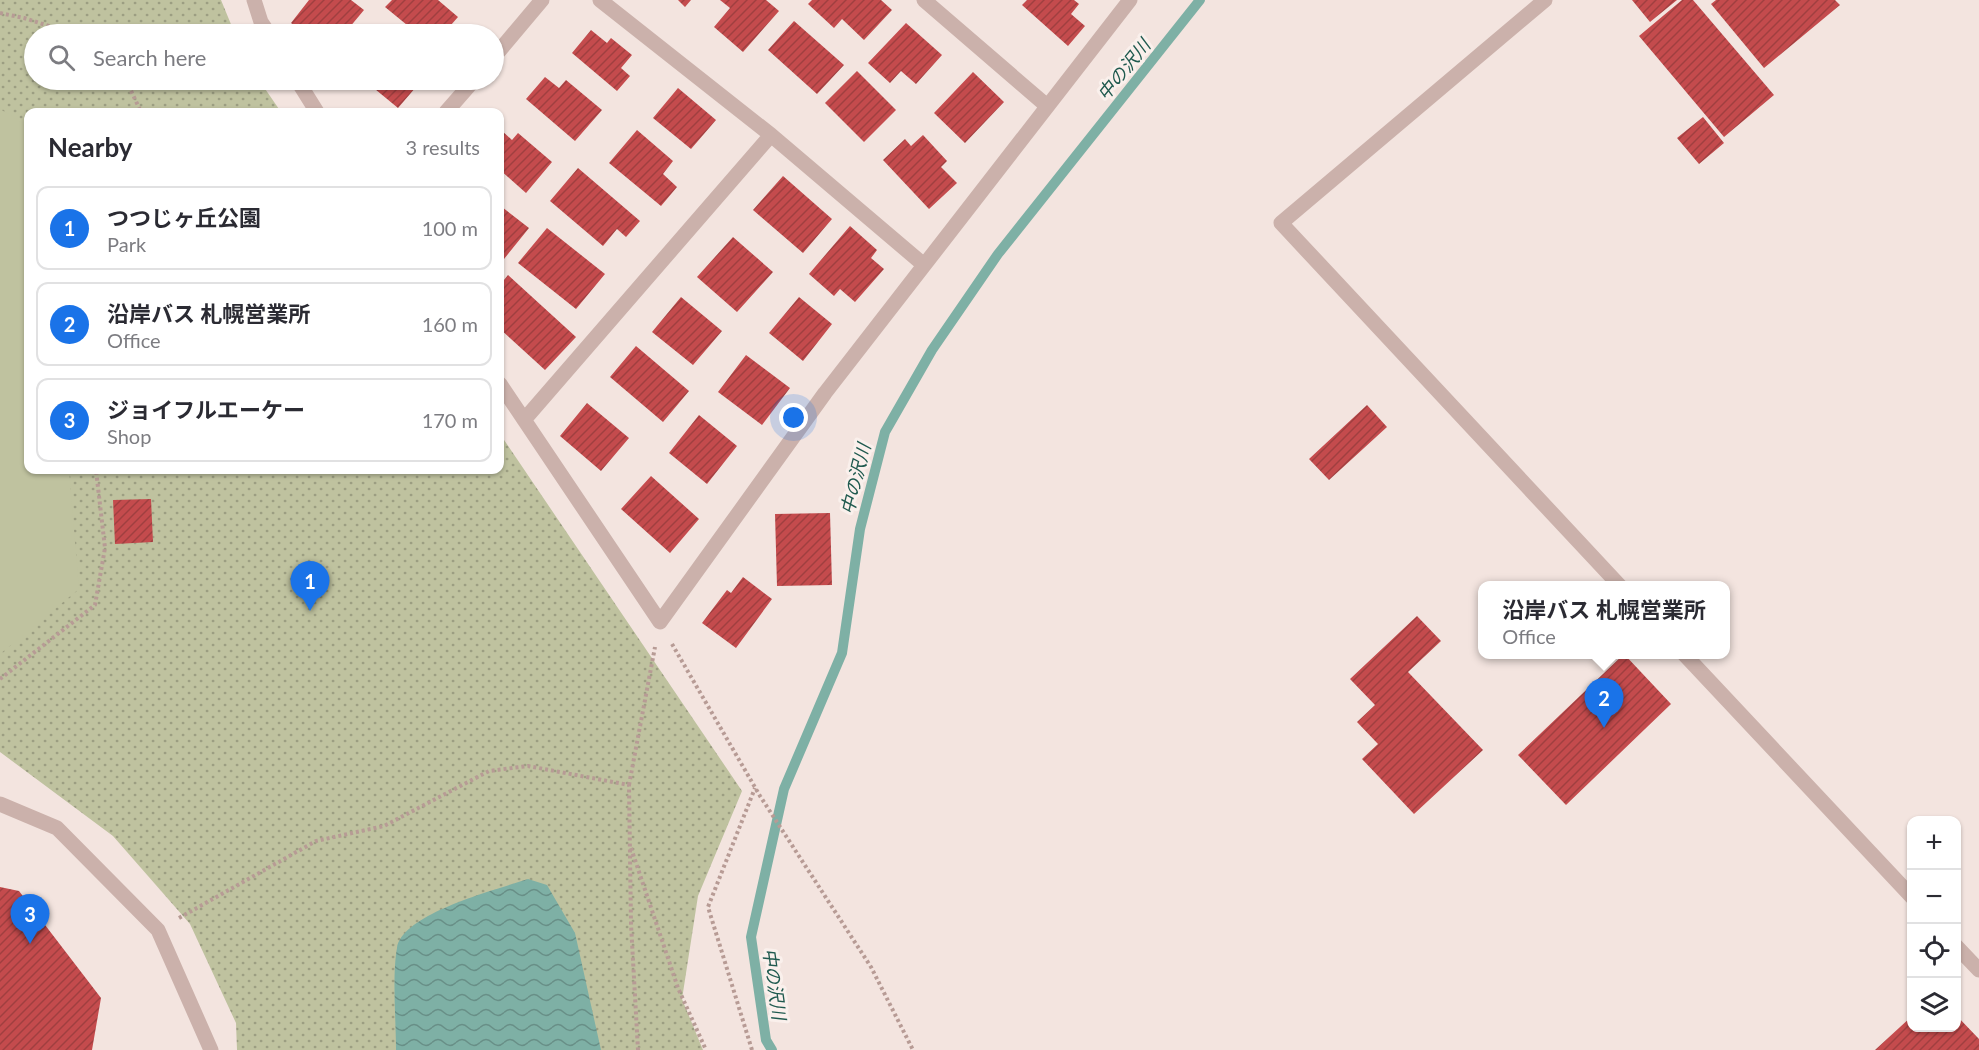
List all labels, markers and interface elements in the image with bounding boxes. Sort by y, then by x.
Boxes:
search box [24,24,504,90]
water label: 中の沢川 [1092,33,1156,104]
icon: search [45,41,78,74]
text: Search here [93,44,206,71]
text: Nearby [48,131,133,163]
text: 3 results [405,135,480,159]
text: つつじヶ丘公園 [107,204,261,231]
text: 1 [64,216,75,240]
text: 100 m [422,216,478,240]
text: Park [107,232,146,256]
text: 沿岸バス 札幌営業所 [107,300,310,327]
text: 2 [64,312,75,336]
text: 160 m [422,312,478,336]
text: Office [107,328,161,352]
text: ジョイフルエーケー [107,396,305,423]
your location [779,403,808,432]
text: 3 [64,408,75,432]
text: 170 m [422,408,478,432]
text: Shop [107,424,151,448]
water label: 中の沢川 [836,439,875,516]
pin: 1 [290,562,330,611]
popup [1478,581,1730,659]
text: 沿岸バス 札幌営業所 [1502,596,1706,623]
text: Office [1502,624,1556,648]
pin: 2 [1584,678,1624,728]
map controls [1907,816,1961,1032]
button: + [1907,816,1961,870]
button: − [1907,870,1961,924]
pin: 3 [10,894,50,944]
button: locate [1907,924,1961,978]
water label: 中の沢川 [759,947,791,1023]
button: layers [1907,978,1961,1032]

